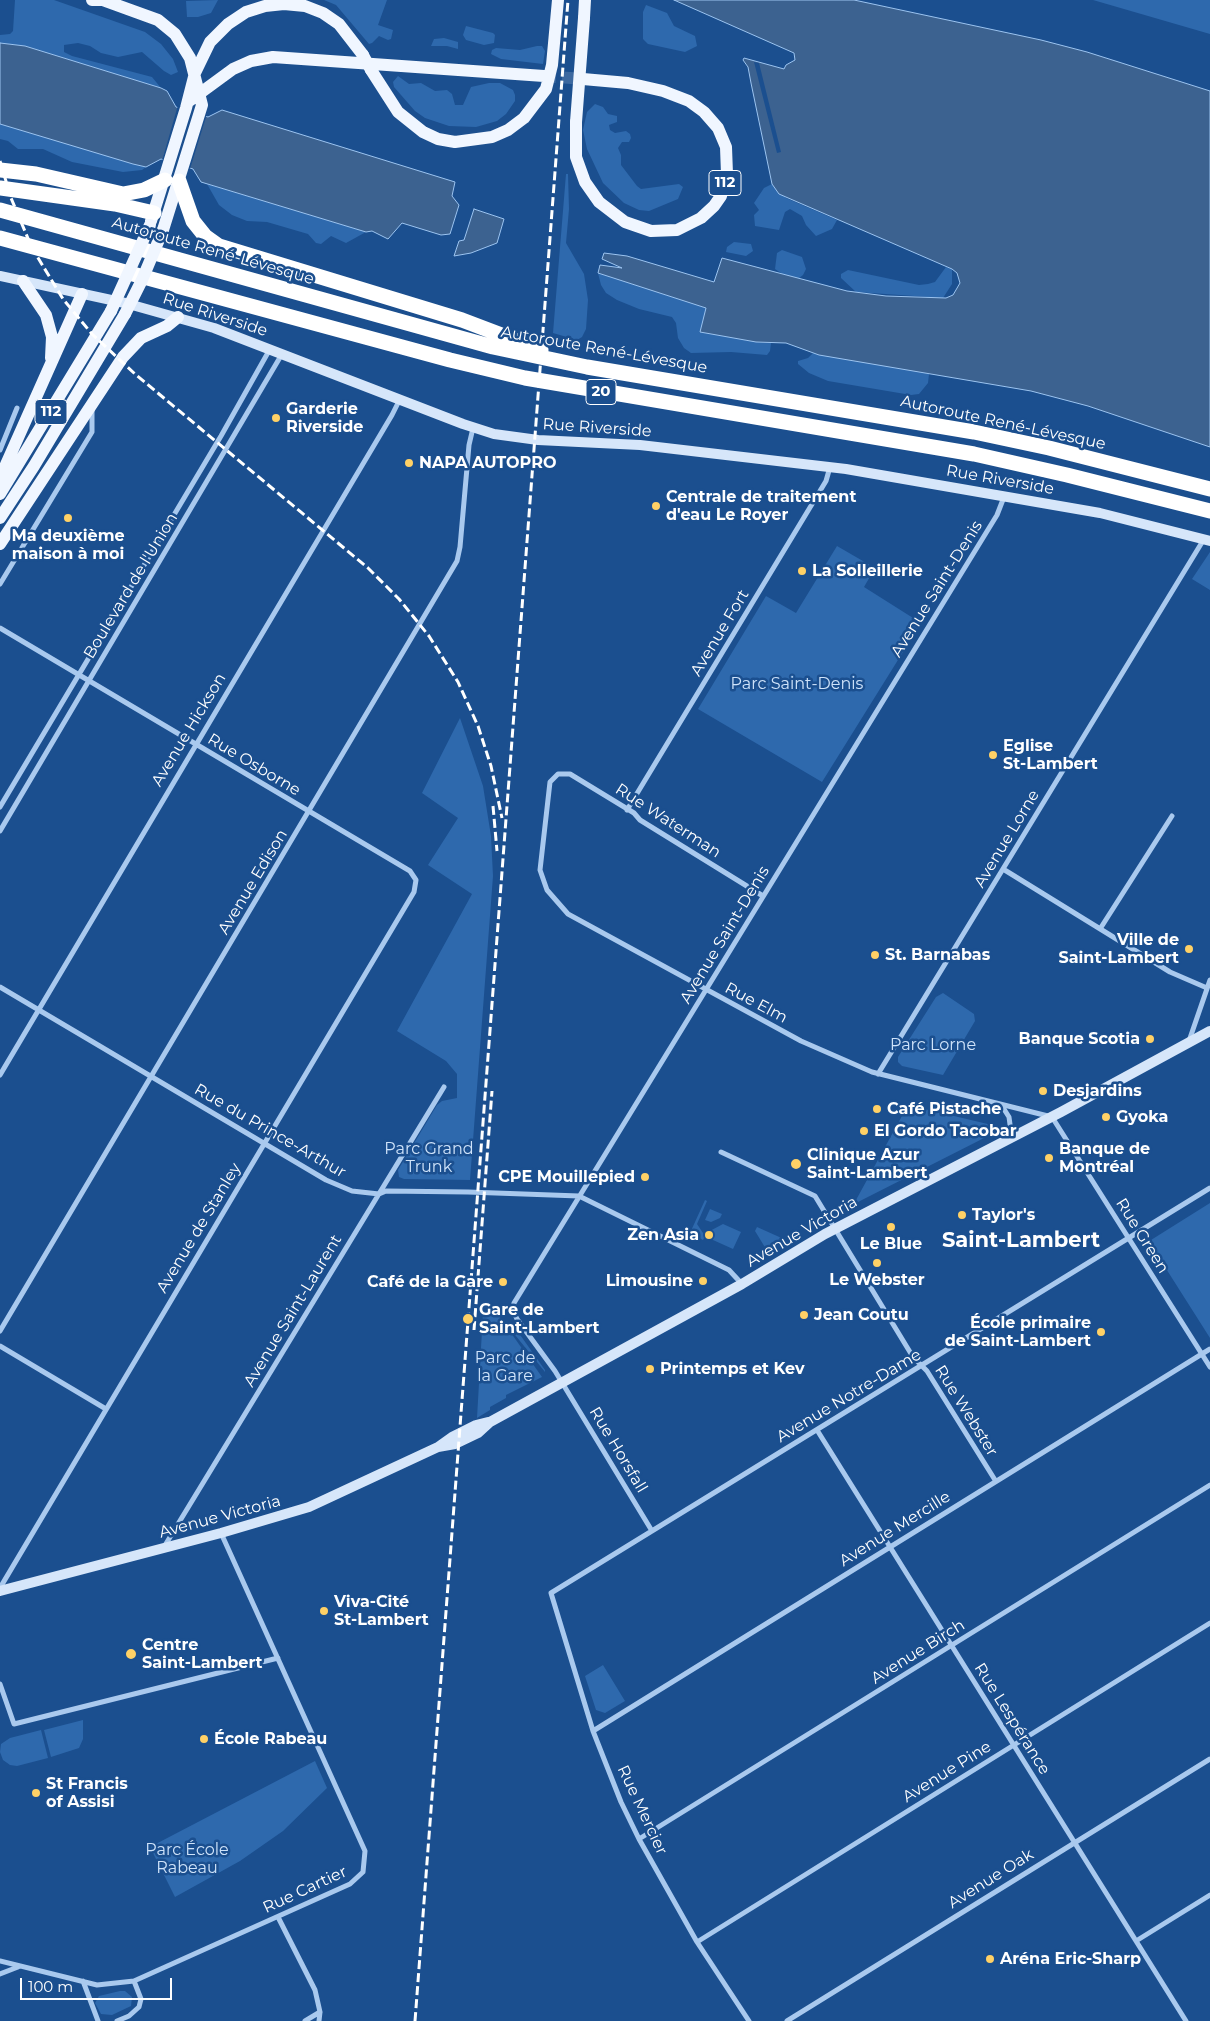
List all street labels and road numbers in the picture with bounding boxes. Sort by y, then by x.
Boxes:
road number: 112 [709,170,741,196]
street label: Autoroute René-Lévesque [110,213,316,289]
street label: Rue Riverside [160,289,270,341]
street label: Autoroute René-Lévesque [499,322,709,378]
road number: 20 [586,380,616,404]
street label: Autoroute René-Lévesque [899,392,1107,454]
road number: 112 [35,400,67,424]
street label: Rue Riverside [542,415,652,441]
street label: Rue Riverside [945,461,1055,499]
street label: Boulevard de l'Union [80,510,182,662]
street label: Avenue Saint-Denis [887,517,987,661]
street label: Avenue Fort [687,586,753,680]
street label: Avenue Hickson [148,670,230,790]
street label: Rue Osborne [204,730,304,800]
street label: Rue Waterman [612,780,724,862]
street label: Avenue Lorne [970,787,1044,891]
street label: Avenue Edison [214,826,292,938]
street label: Avenue Saint-Denis [676,863,774,1007]
street label: Rue Elm [721,979,791,1027]
street label: Rue du Prince-Arthur [191,1080,349,1182]
street label: Avenue de Stanley [153,1160,245,1296]
street label: Avenue Victoria [743,1192,861,1272]
street label: Rue Green [1111,1195,1173,1277]
street label: Avenue Saint-Laurent [240,1231,346,1391]
street label: Avenue Notre-Dame [773,1345,925,1447]
street label: Rue Webster [930,1362,1002,1460]
street label: Rue Horsfall [585,1404,651,1496]
street label: Avenue Mercille [836,1487,954,1571]
street label: Avenue Victoria [157,1492,283,1542]
street label: Avenue Birch [868,1616,968,1688]
street label: Rue Lespérance [970,1660,1054,1778]
street label: Avenue Pine [899,1737,995,1807]
street label: Rue Mercier [613,1762,671,1858]
street label: Avenue Oak [945,1845,1037,1913]
street label: Rue Cartier [260,1862,350,1918]

